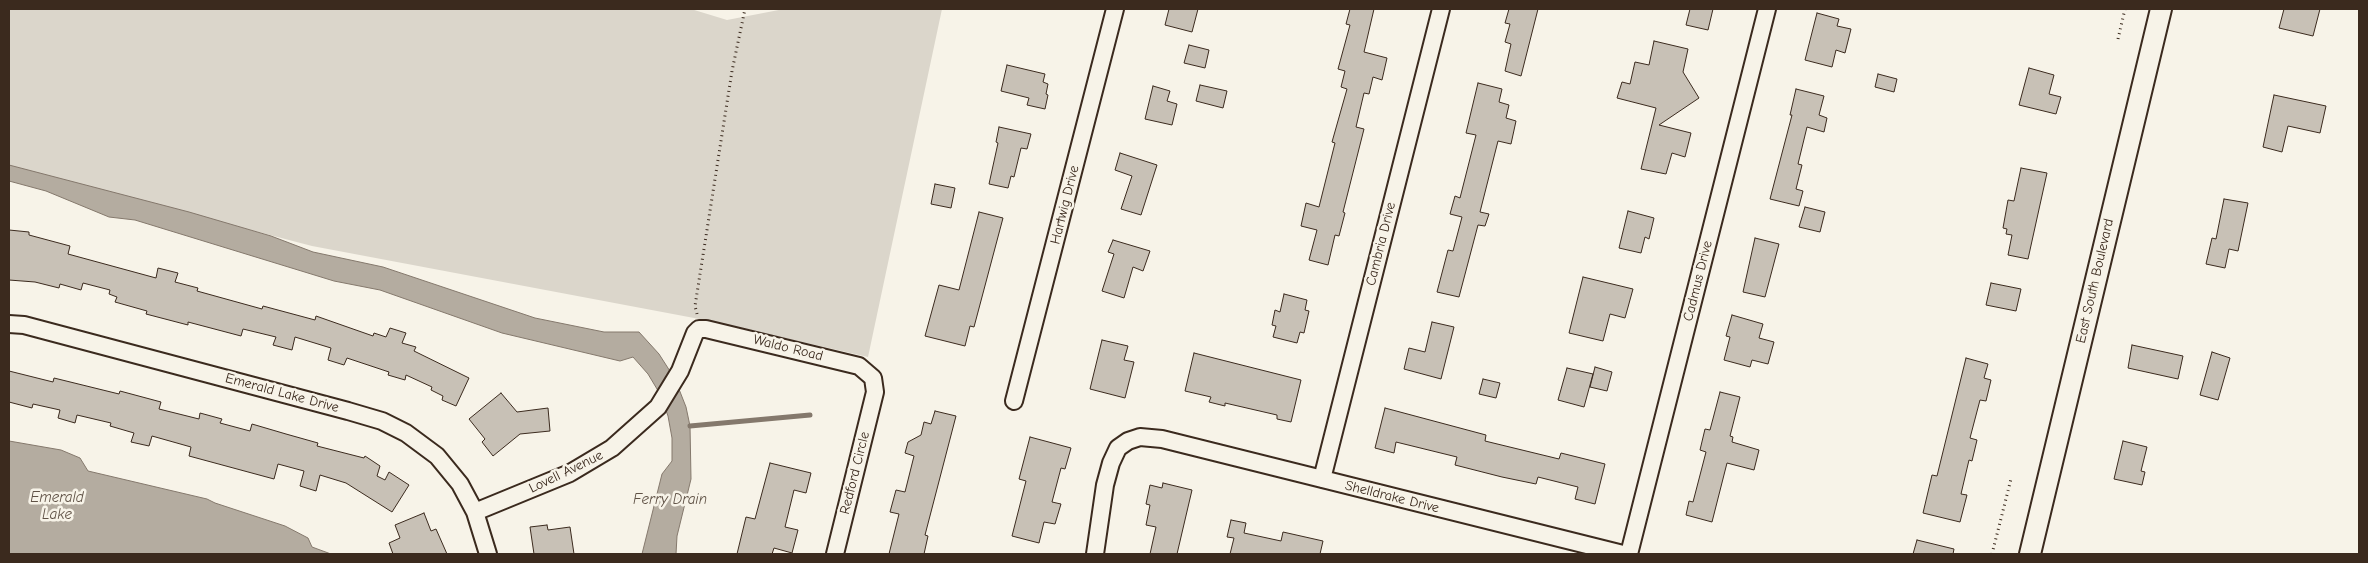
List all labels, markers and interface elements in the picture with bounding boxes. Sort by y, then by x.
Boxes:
street label: Hartwig Drive [1047,164,1083,246]
street label: Cambria Drive [1362,200,1400,288]
street label: East South Boulevard [2072,217,2118,345]
street label: Cadmus Drive [1680,239,1716,323]
street label: Waldo Road [751,331,825,365]
street label: Emerald Lake Drive [223,370,341,416]
street label: Redford Circle [837,430,873,516]
street label: Lovell Avenue [526,447,606,497]
street label: Shelldrake Drive [1343,477,1441,517]
water label: Emerald Lake [30,489,84,524]
water label: Ferry Drain [633,491,707,509]

